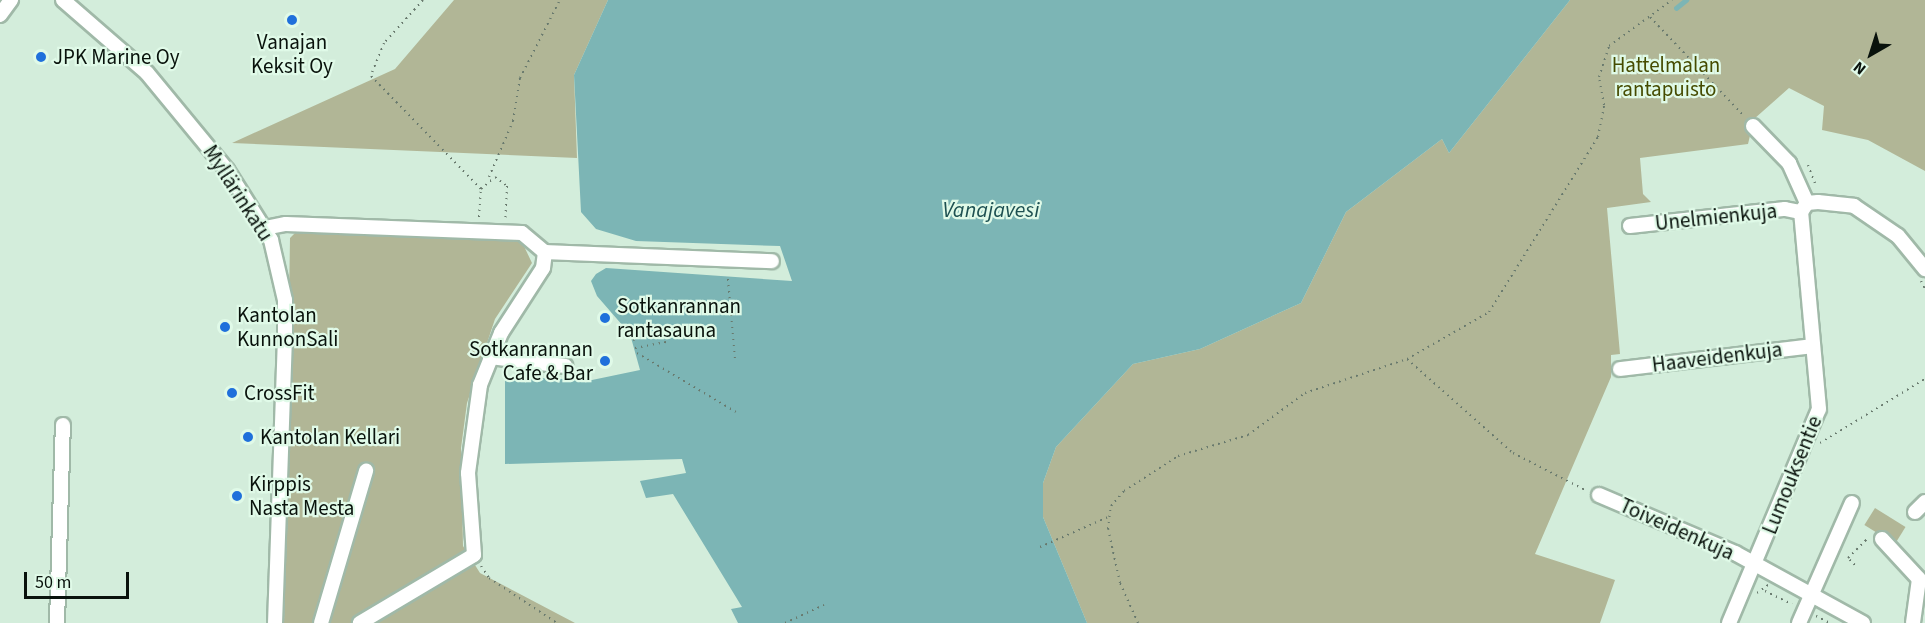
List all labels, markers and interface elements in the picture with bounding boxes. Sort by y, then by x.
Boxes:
marker: Vanajan Keksit Oy [285,13,299,27]
north arrow [1841,24,1901,84]
place label: Vanajan Keksit Oy [251,29,333,79]
place label: JPK Marine Oy [53,44,179,70]
marker: JPK Marine Oy [34,50,48,64]
park label: Hattelmalan rantapuisto [1612,52,1720,102]
text: N [1849,56,1871,80]
street label: Myllärinkatu [198,140,278,246]
water label: Vanajavesi [943,198,1039,224]
street label: Unelmienkuja [1654,198,1778,236]
place label: Sotkanrannan rantasauna [617,293,741,343]
place label: Kantolan KunnonSali [237,302,338,352]
marker: Sotkanrannan rantasauna [598,311,612,325]
marker: Kantolan KunnonSali [218,320,232,334]
place label: Sotkanrannan Cafe & Bar [469,336,593,386]
street label: Haaveidenkuja [1650,337,1784,377]
marker: Sotkanrannan Cafe & Bar [598,354,612,368]
place label: CrossFit [244,380,315,406]
marker: CrossFit [225,386,239,400]
street label: Lumouksentie [1757,412,1827,538]
place label: Kantolan Kellari [260,424,400,450]
marker: Kantolan Kellari [241,430,255,444]
place label: Kirppis Nasta Mesta [249,471,354,521]
marker: Kirppis Nasta Mesta [230,489,244,503]
street label: Toiveidenkuja [1616,493,1738,565]
scale bar [27,560,132,598]
text: 50 m [35,570,71,595]

